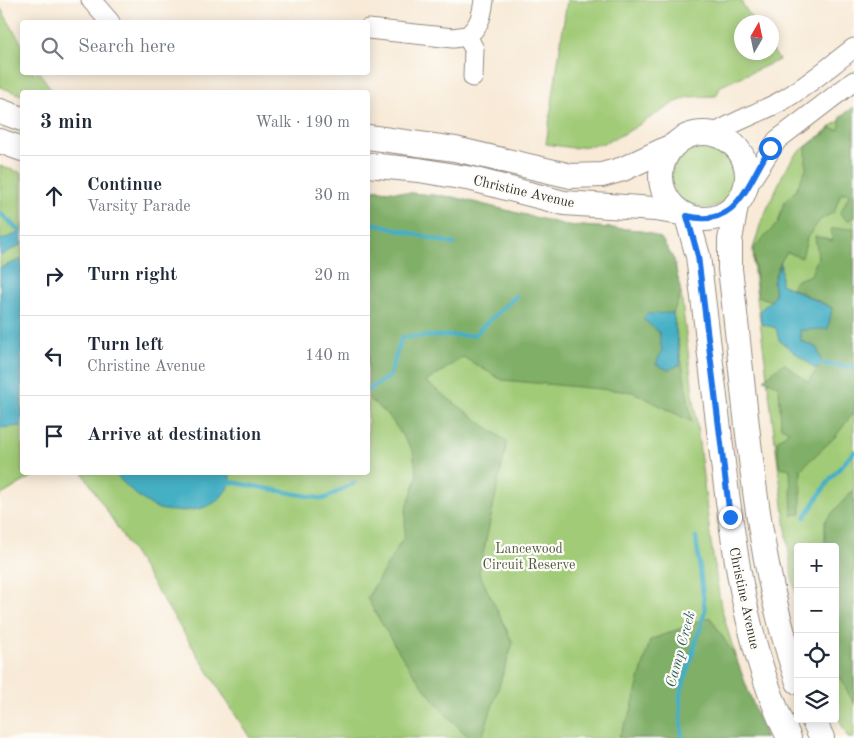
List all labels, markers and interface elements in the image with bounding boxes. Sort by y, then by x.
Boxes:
north arrow [734,15,779,60]
search box [20,20,370,75]
icon: search [38,34,66,62]
text: Search here [78,38,175,57]
text: 3 min [40,112,93,133]
text: Walk · 190 m [255,115,350,131]
route start [759,137,782,160]
street label: Christine Avenue [472,173,576,210]
text: Continue [87,176,162,195]
icon: ahead [40,182,68,210]
text: 30 m [314,188,350,204]
text: Varsity Parade [87,199,191,215]
icon: right [40,262,68,290]
text: Turn right [87,266,177,285]
text: 20 m [314,268,350,284]
text: Turn left [87,336,164,355]
icon: left [40,342,68,370]
text: 140 m [305,348,350,364]
text: Christine Avenue [87,359,205,375]
icon: arrive [40,422,68,450]
text: Arrive at destination [87,426,261,445]
route end [719,506,742,529]
park label: Lancewood Circuit Reserve [483,542,576,572]
map controls [794,543,839,723]
button: + [794,543,839,588]
street label: Christine Avenue [726,546,762,650]
button: − [794,588,839,633]
water label: Camp Creek [664,609,699,689]
button: locate [794,633,839,678]
button: layers [794,678,839,723]

